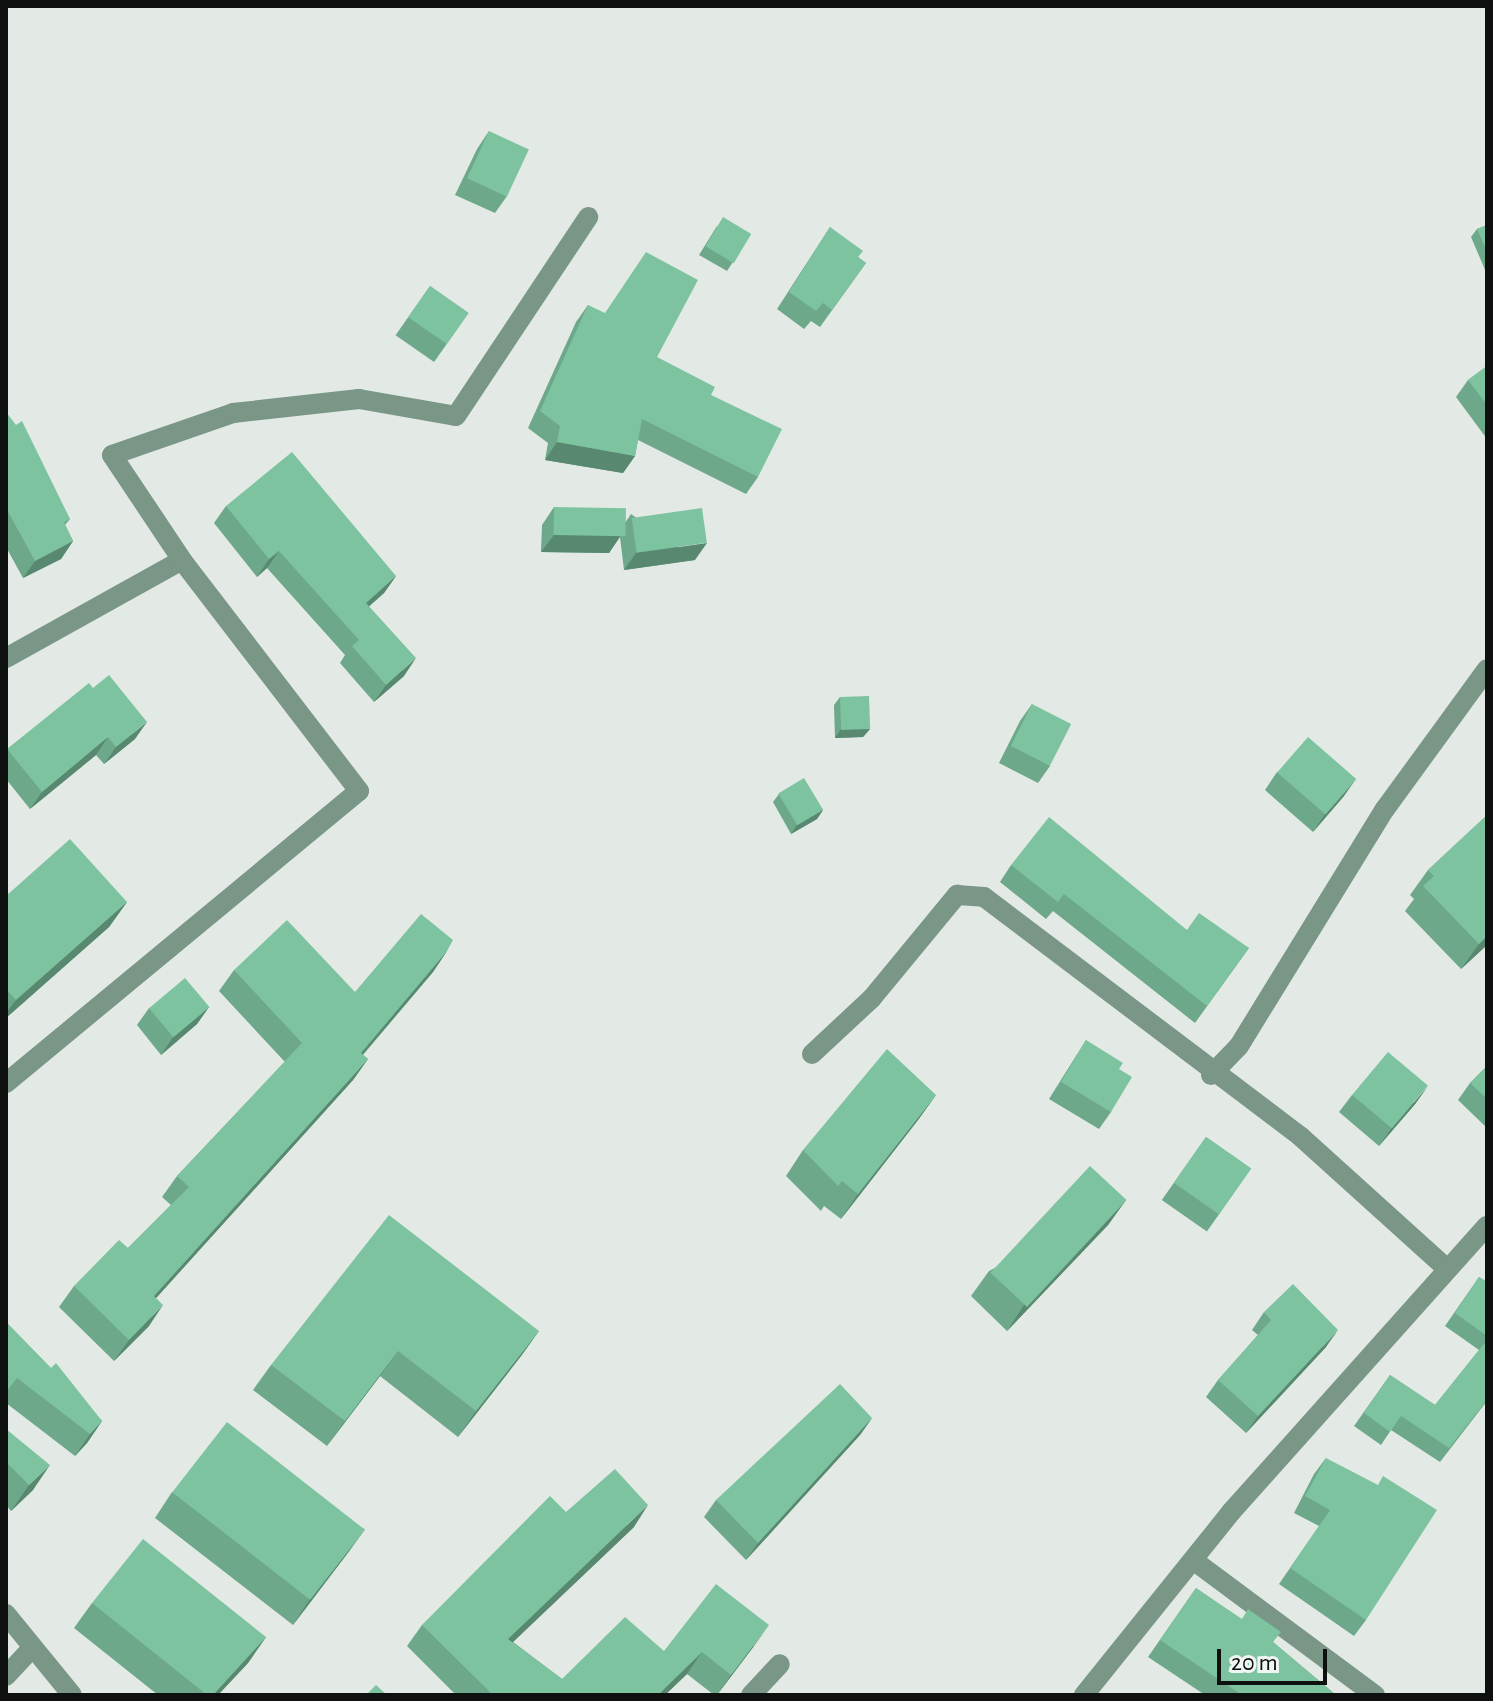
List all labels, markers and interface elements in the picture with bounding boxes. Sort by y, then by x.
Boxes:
scale bar [1221,1633,1331,1683]
text: 20 m [1231,1651,1278,1675]

